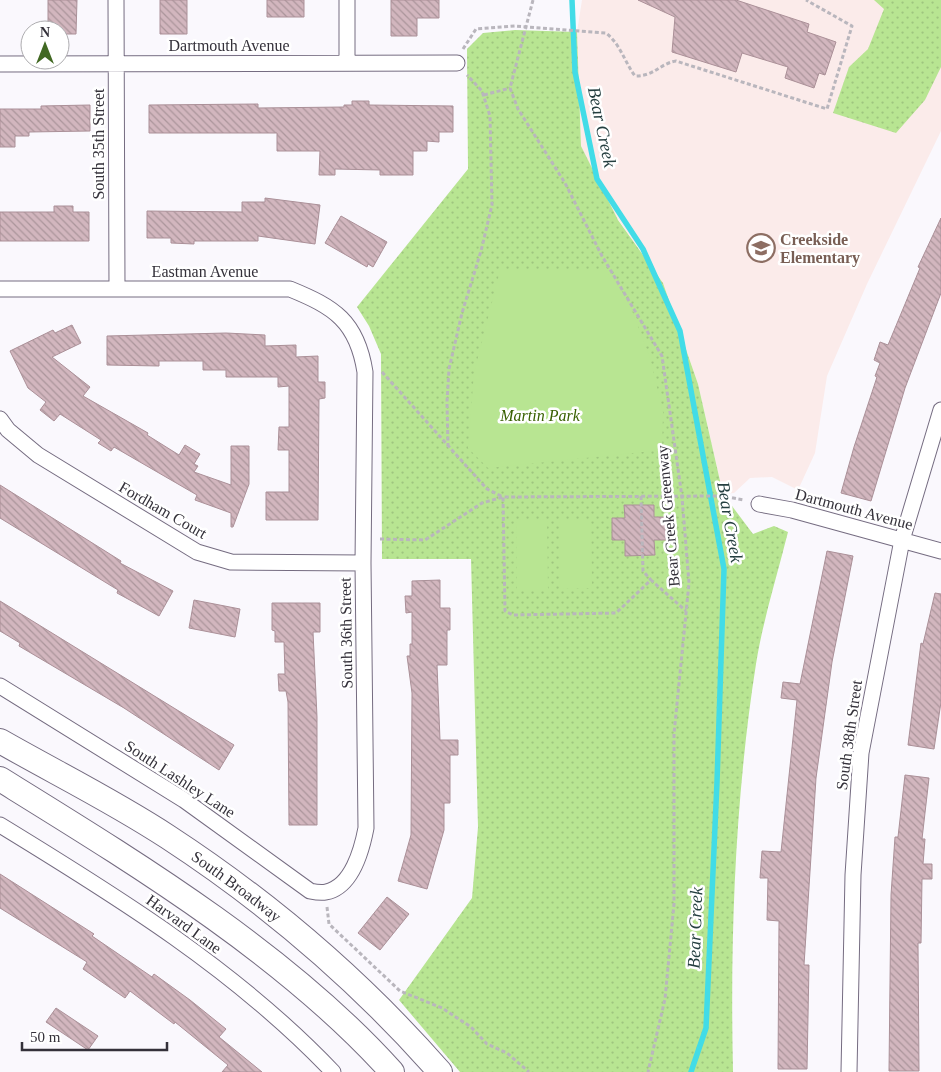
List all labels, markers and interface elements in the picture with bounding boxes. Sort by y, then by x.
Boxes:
north arrow [20,20,70,70]
text: N [40,25,50,40]
street label: Dartmouth Avenue [168,37,290,54]
water label: Bear Creek [584,85,620,170]
street label: South 35th Street [90,88,107,200]
place label: Creekside Elementary [780,231,860,267]
school or university icon: Creekside Elementary [746,233,776,263]
street label: Eastman Avenue [152,263,258,280]
park label: Martin Park [499,407,581,424]
street label: Bear Creek Greenway [653,444,684,588]
street label: Fordham Court [116,478,210,542]
water label: Bear Creek [713,480,747,565]
street label: Dartmouth Avenue [793,485,915,533]
street label: South 36th Street [337,577,355,689]
street label: South 38th Street [833,678,865,791]
street label: South Lashley Lane [121,737,238,822]
street label: South Broadway [189,847,285,926]
water label: Bear Creek [684,886,706,969]
street label: Harvard Lane [143,891,225,957]
scale bar [22,1020,168,1052]
text: 50 m [30,1029,61,1045]

